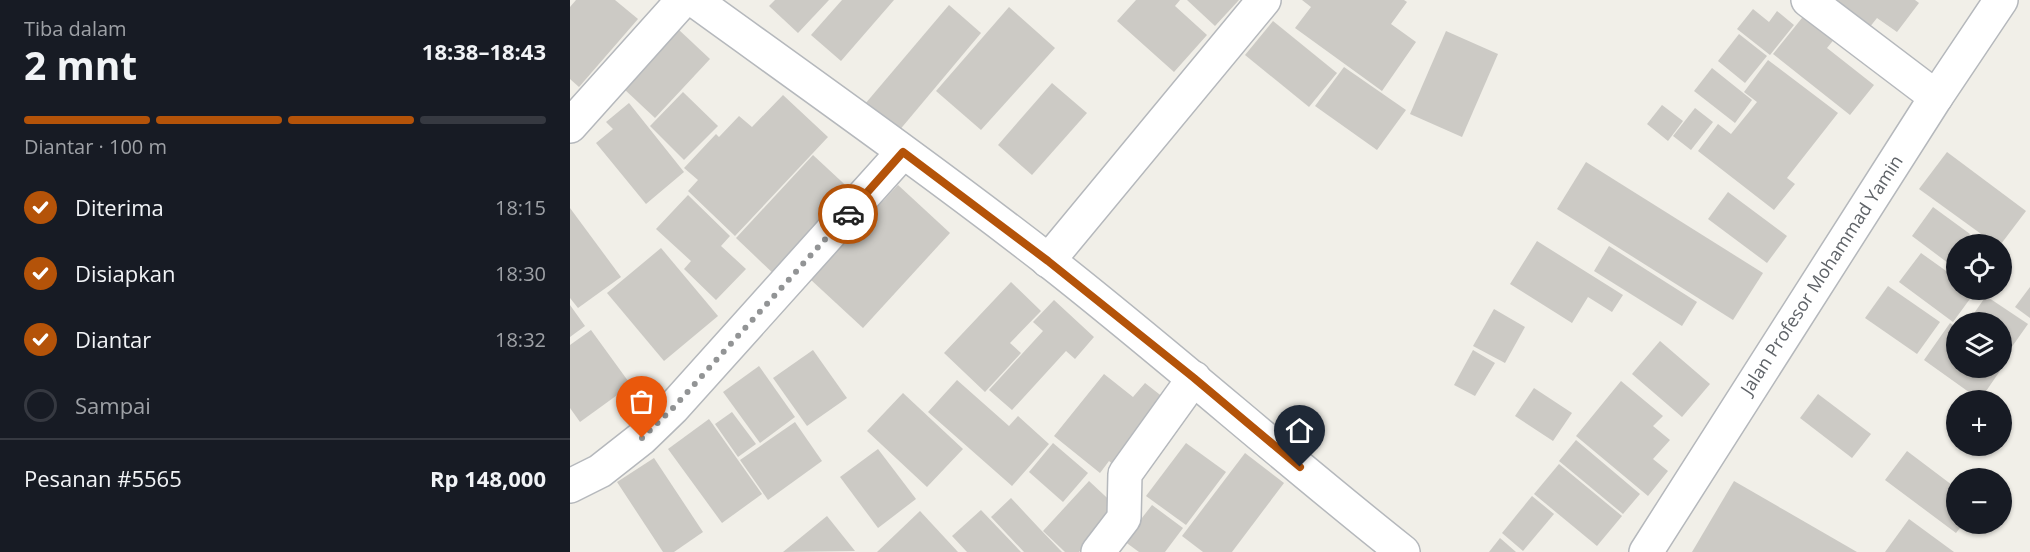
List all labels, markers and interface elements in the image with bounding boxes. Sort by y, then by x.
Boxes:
text: Tiba dalam [24,15,127,42]
text: 18:38–18:43 [422,36,546,66]
text: 2 mnt [24,38,137,91]
text: Diantar · 100 m [24,133,167,160]
street label: Jalan Profesor Mohammad Yamin [1733,150,1908,401]
courier [818,184,878,244]
icon: check [24,191,57,224]
text: Diterima [75,192,164,222]
text: 18:15 [495,194,546,221]
icon: car [832,198,865,231]
map controls [1946,234,2012,534]
button: locate [1946,234,2012,300]
icon: check [24,257,57,290]
text: Disiapkan [75,258,176,288]
text: 18:30 [495,260,546,287]
button: layers [1946,312,2012,378]
icon: check [24,323,57,356]
text: Diantar [75,324,151,354]
text: 18:32 [495,326,546,353]
pin [616,376,667,438]
icon: bag [625,385,658,418]
text: Sampai [75,390,151,420]
button: + [1946,390,2012,456]
pin [1274,405,1325,467]
icon: home [1283,414,1316,447]
text: Pesanan #5565 [24,463,182,493]
text: Rp 148,000 [430,463,546,493]
button: − [1946,468,2012,534]

